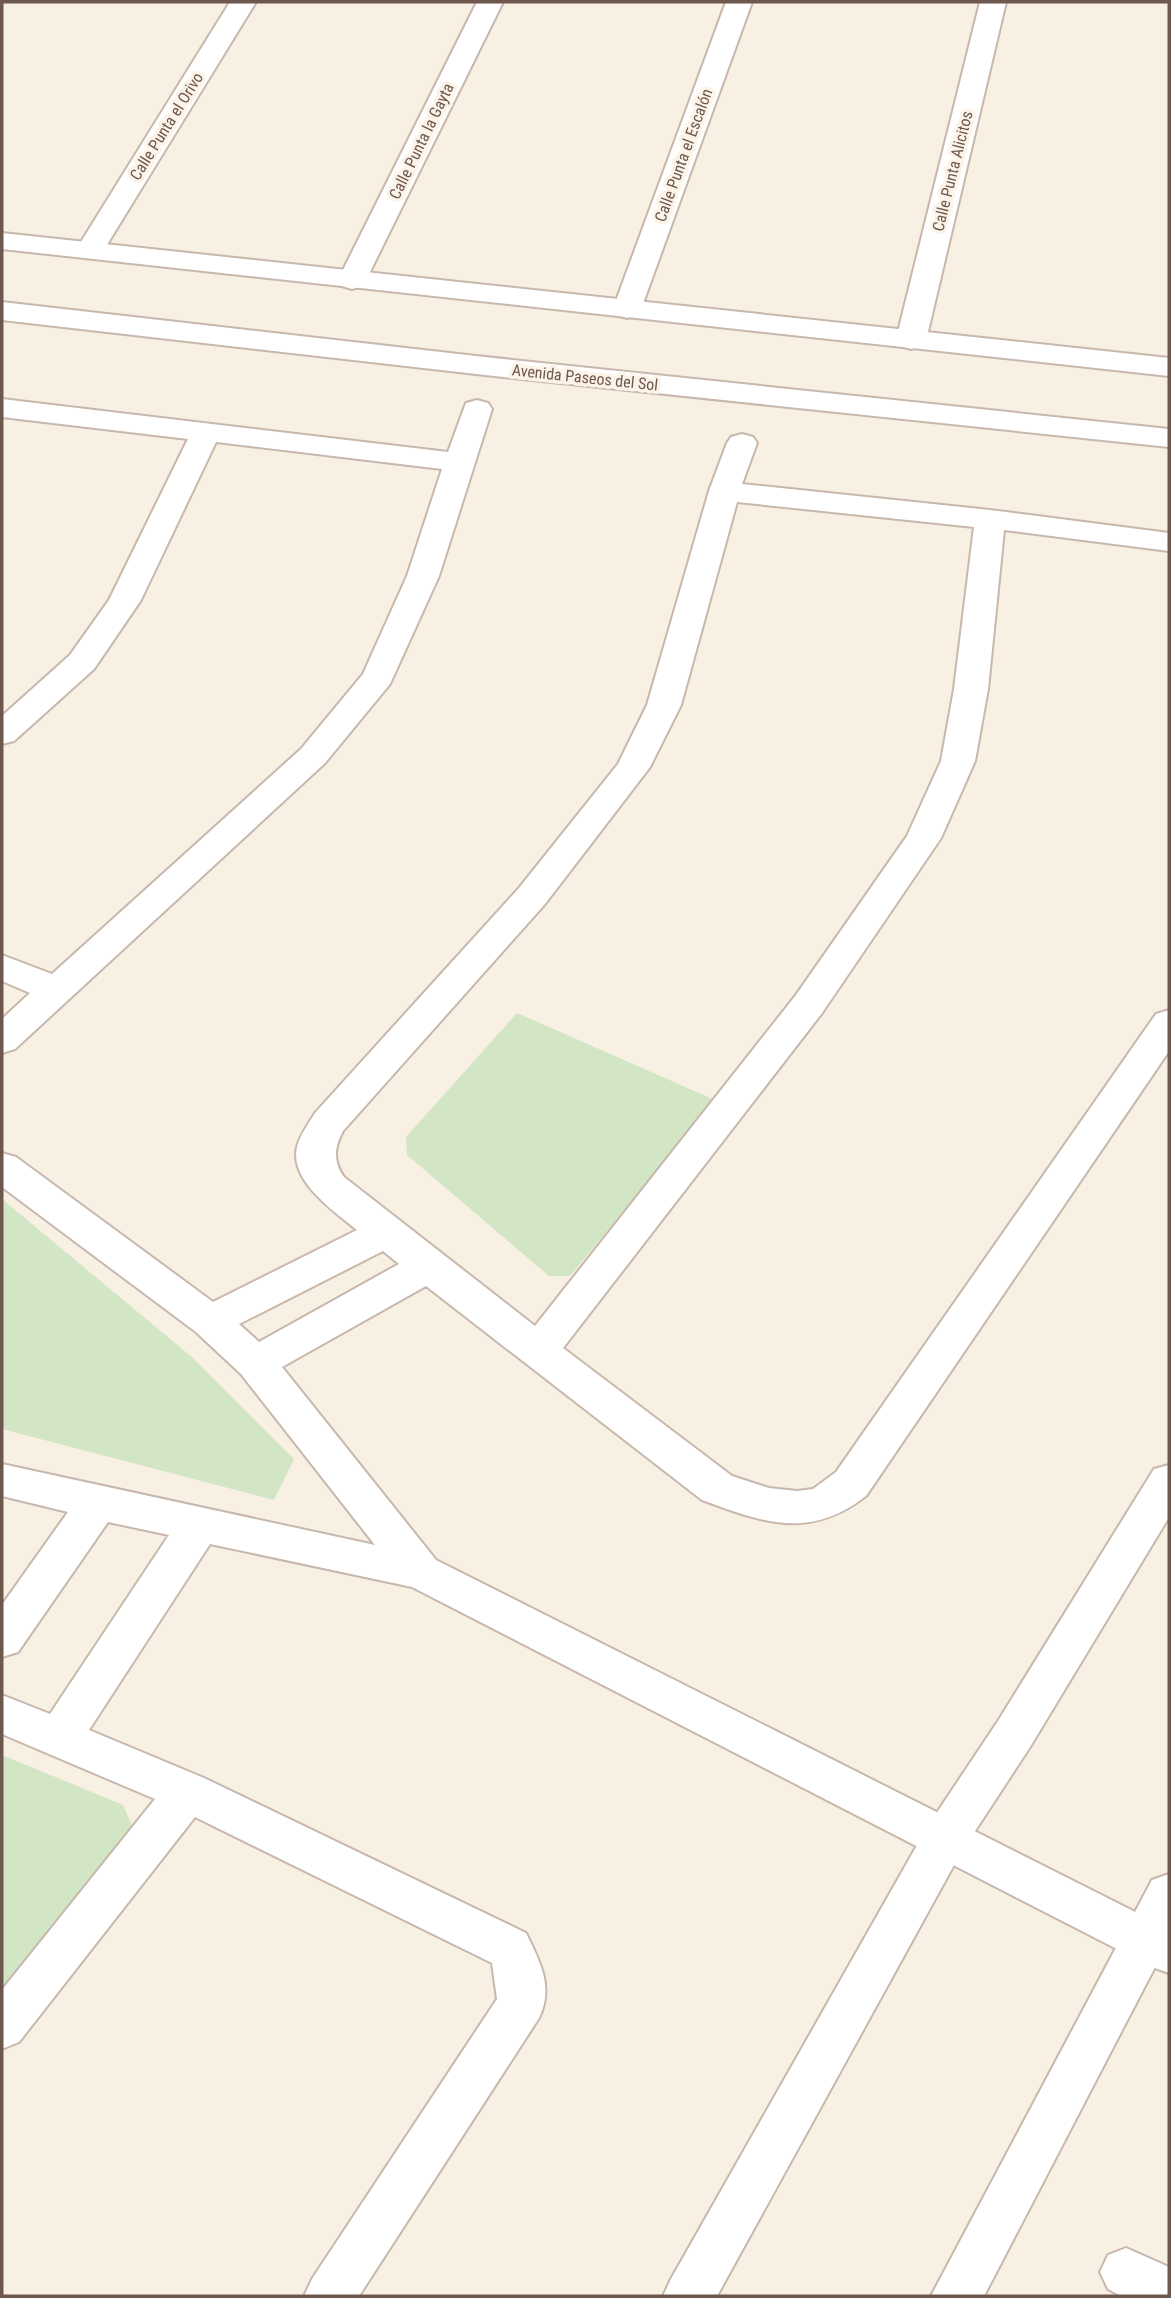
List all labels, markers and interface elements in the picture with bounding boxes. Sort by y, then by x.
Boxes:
street label: Calle Punta el Orivo [126,69,207,184]
street label: Calle Punta la Gayta [385,80,458,202]
street label: Calle Punta el Escalón [651,86,716,224]
street label: Calle Punta Alicitos [928,109,977,233]
street label: Avenida Paseos del Sol [511,360,659,395]

